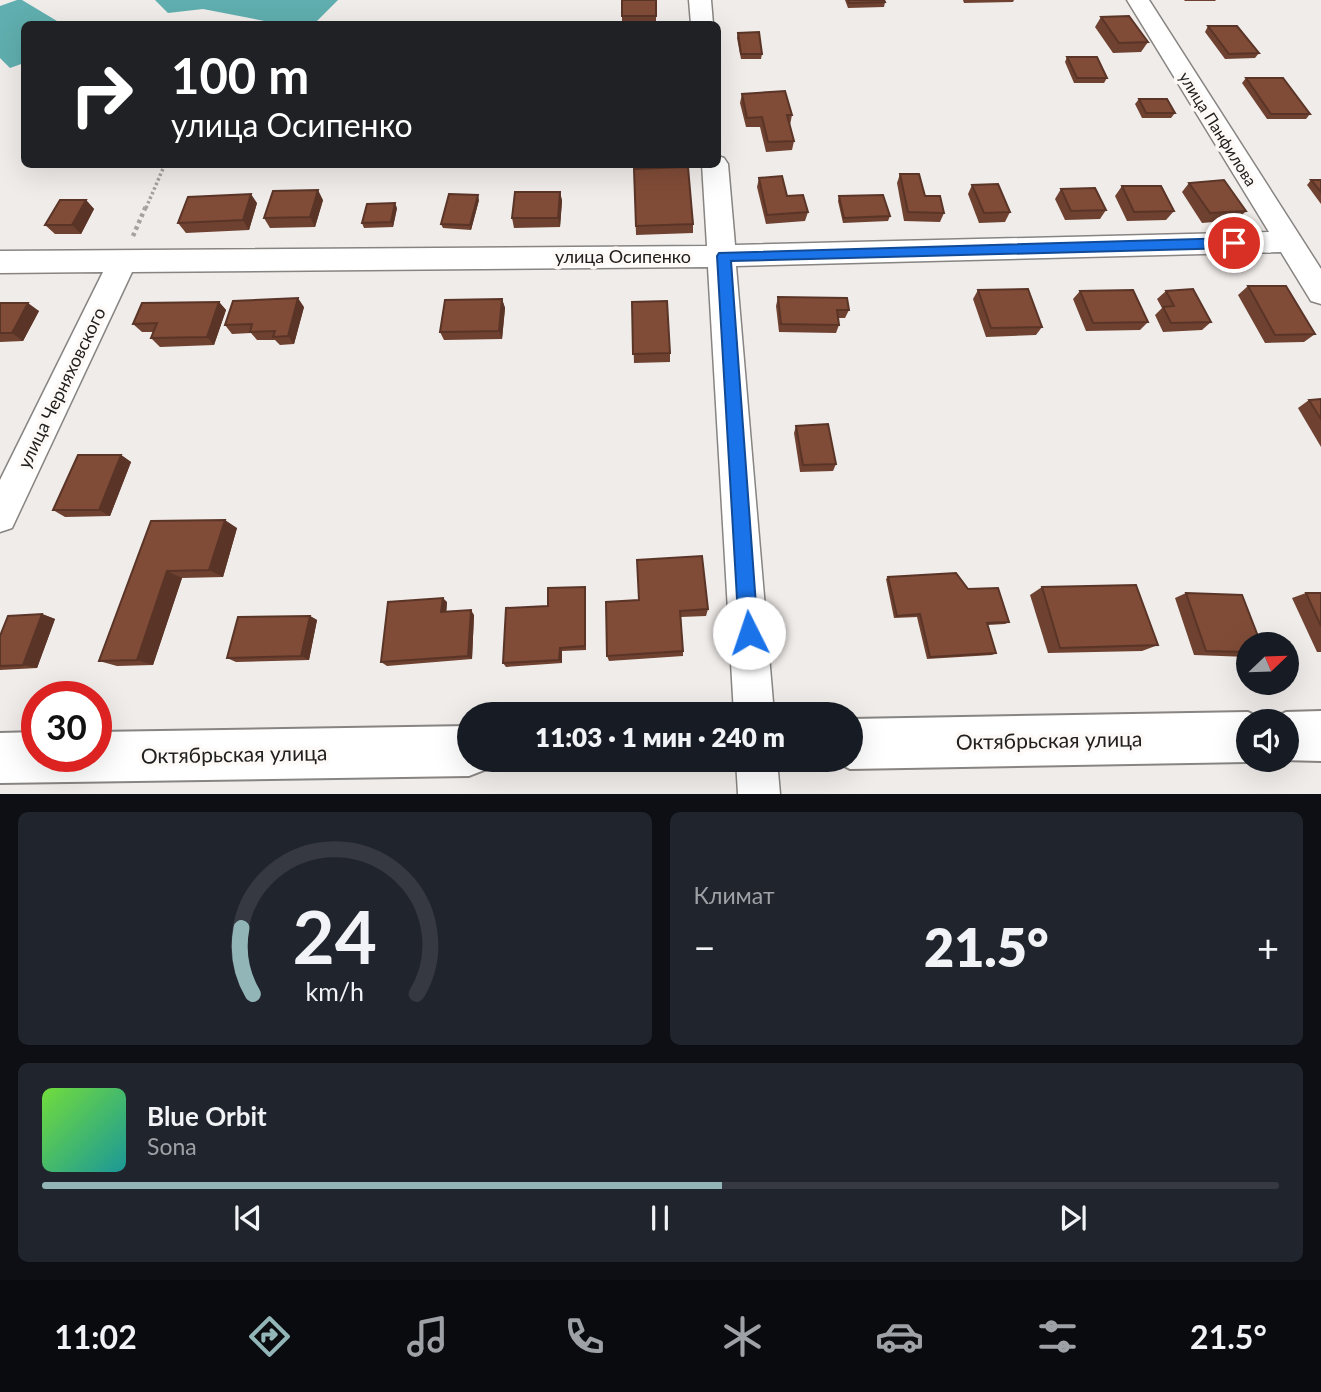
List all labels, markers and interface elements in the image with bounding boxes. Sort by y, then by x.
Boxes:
text: 100 m [171,46,309,104]
icon: right [56,49,147,140]
street label: улица Панфилова [1176,68,1261,189]
text: улица Осипенко [171,105,413,144]
pin [1204,213,1264,273]
icon: arrive [1215,224,1253,262]
street label: улица Осипенко [555,245,691,267]
street label: улица Черняховского [12,303,110,472]
position arrow [712,596,786,670]
north arrow [1236,632,1298,695]
map controls [1236,632,1299,772]
speed limit sign: 30 [21,681,112,772]
button: sound [1236,709,1299,772]
text: 11:03 · 1 мин · 240 m [535,721,785,753]
street label: Октябрьская улица [956,725,1142,754]
street label: Октябрьская улица [141,739,327,768]
text: Климат [694,881,775,909]
text: 24 [293,893,377,981]
text: 21.5° [924,916,1049,978]
text: − [694,924,716,970]
text: + [1257,924,1279,970]
text: km/h [305,976,364,1006]
text: Blue Orbit [147,1100,267,1132]
text: Sona [147,1132,197,1160]
icon: previous [229,1199,267,1237]
icon: pause [641,1199,679,1237]
icon: next [1054,1199,1092,1237]
icon: directions [245,1312,294,1361]
icon: music [403,1312,452,1361]
icon: phone [560,1312,609,1361]
icon: climate [718,1312,767,1361]
icon: car [875,1312,924,1361]
icon: filters [1033,1312,1082,1361]
text: 11:02 [54,1317,137,1356]
text: 21.5° [1190,1317,1267,1356]

